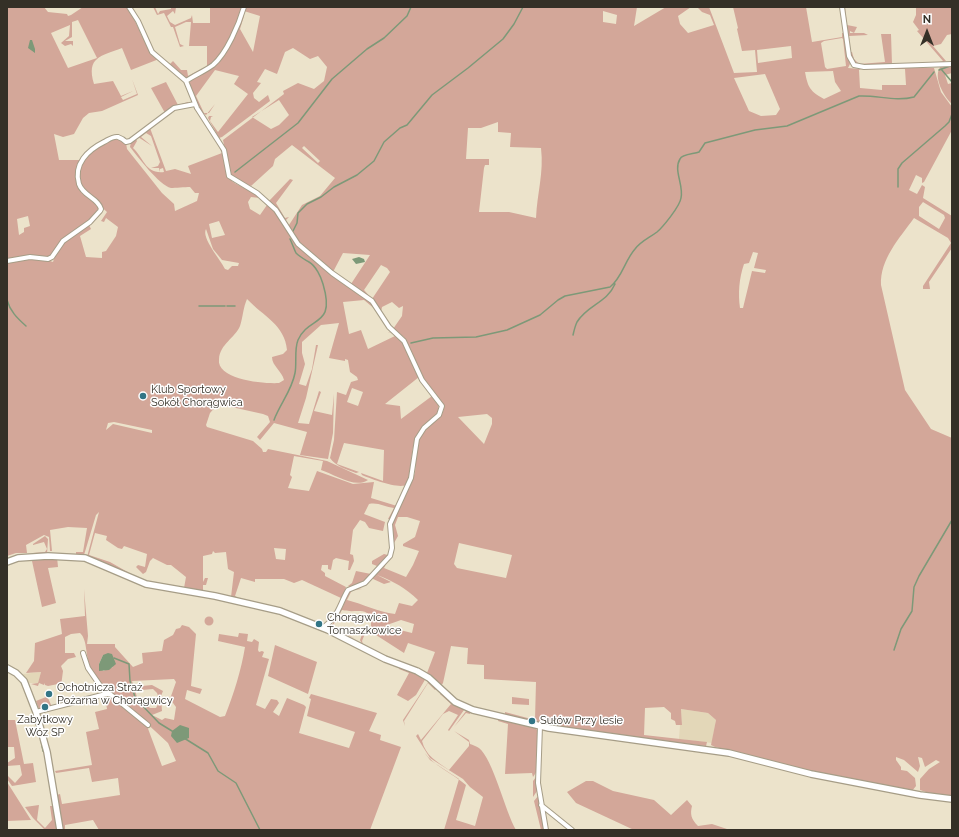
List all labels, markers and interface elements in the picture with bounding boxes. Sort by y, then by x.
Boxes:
north arrow [907,12,947,52]
text: N [923,13,931,26]
place label: Klub Sportowy Sokół Chorągwica [151,383,243,409]
marker: Klub Sportowy Sokół Chorągwica [138,391,148,401]
place label: Chorągwica Tomaszkowice [327,611,402,637]
marker: Chorągwica Tomaszkowice [314,619,324,629]
place label: Ochotnicza Straż Pożarna w Chorągwicy [57,681,173,707]
marker: Ochotnicza Straż Pożarna w Chorągwicy [44,689,54,699]
marker: Zabytkowy Wóz SP [40,702,50,712]
place label: Zabytkowy Wóz SP [17,713,73,739]
place label: Sułów Przy lesie [540,714,623,728]
marker: Sułów Przy lesie [527,716,537,726]

